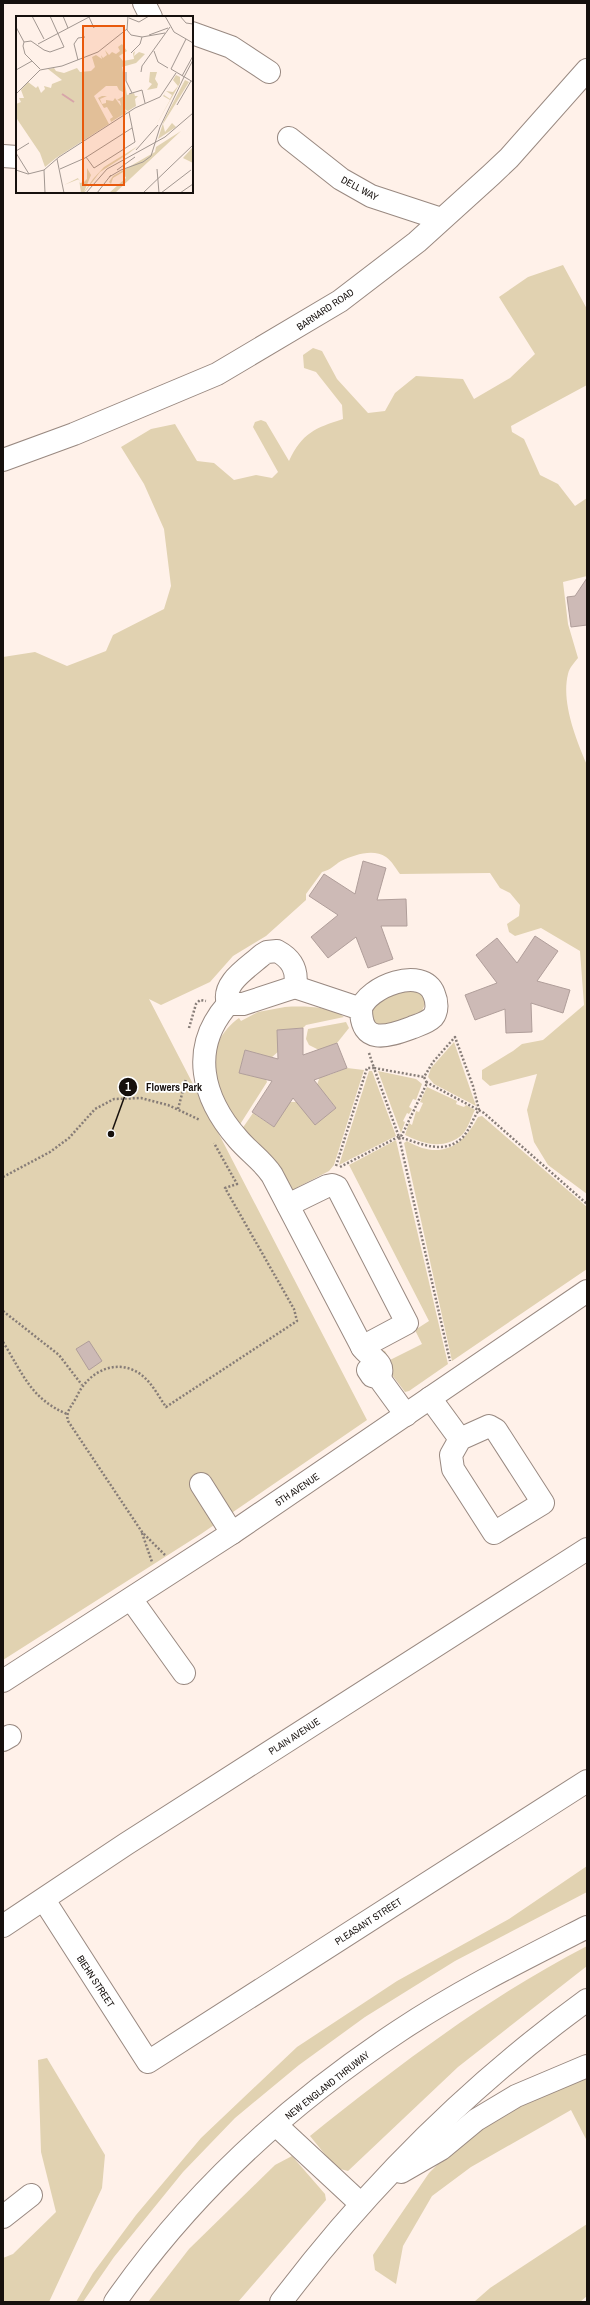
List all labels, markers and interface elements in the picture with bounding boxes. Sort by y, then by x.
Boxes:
inset map [16,16,193,193]
street label: DELL WAY [339,173,381,204]
street label: BARNARD ROAD [294,286,356,333]
callout: Flowers Park [118,1075,210,1098]
text: 1 [125,1079,131,1095]
text: Flowers Park [146,1080,203,1094]
street label: 5TH AVENUE [273,1470,322,1509]
street label: PLAIN AVENUE [266,1715,322,1758]
street label: PLEASANT STREET [332,1895,404,1948]
street label: BIEHN STREET [74,1953,117,2010]
street label: NEW ENGLAND THRUWAY [282,2048,373,2122]

